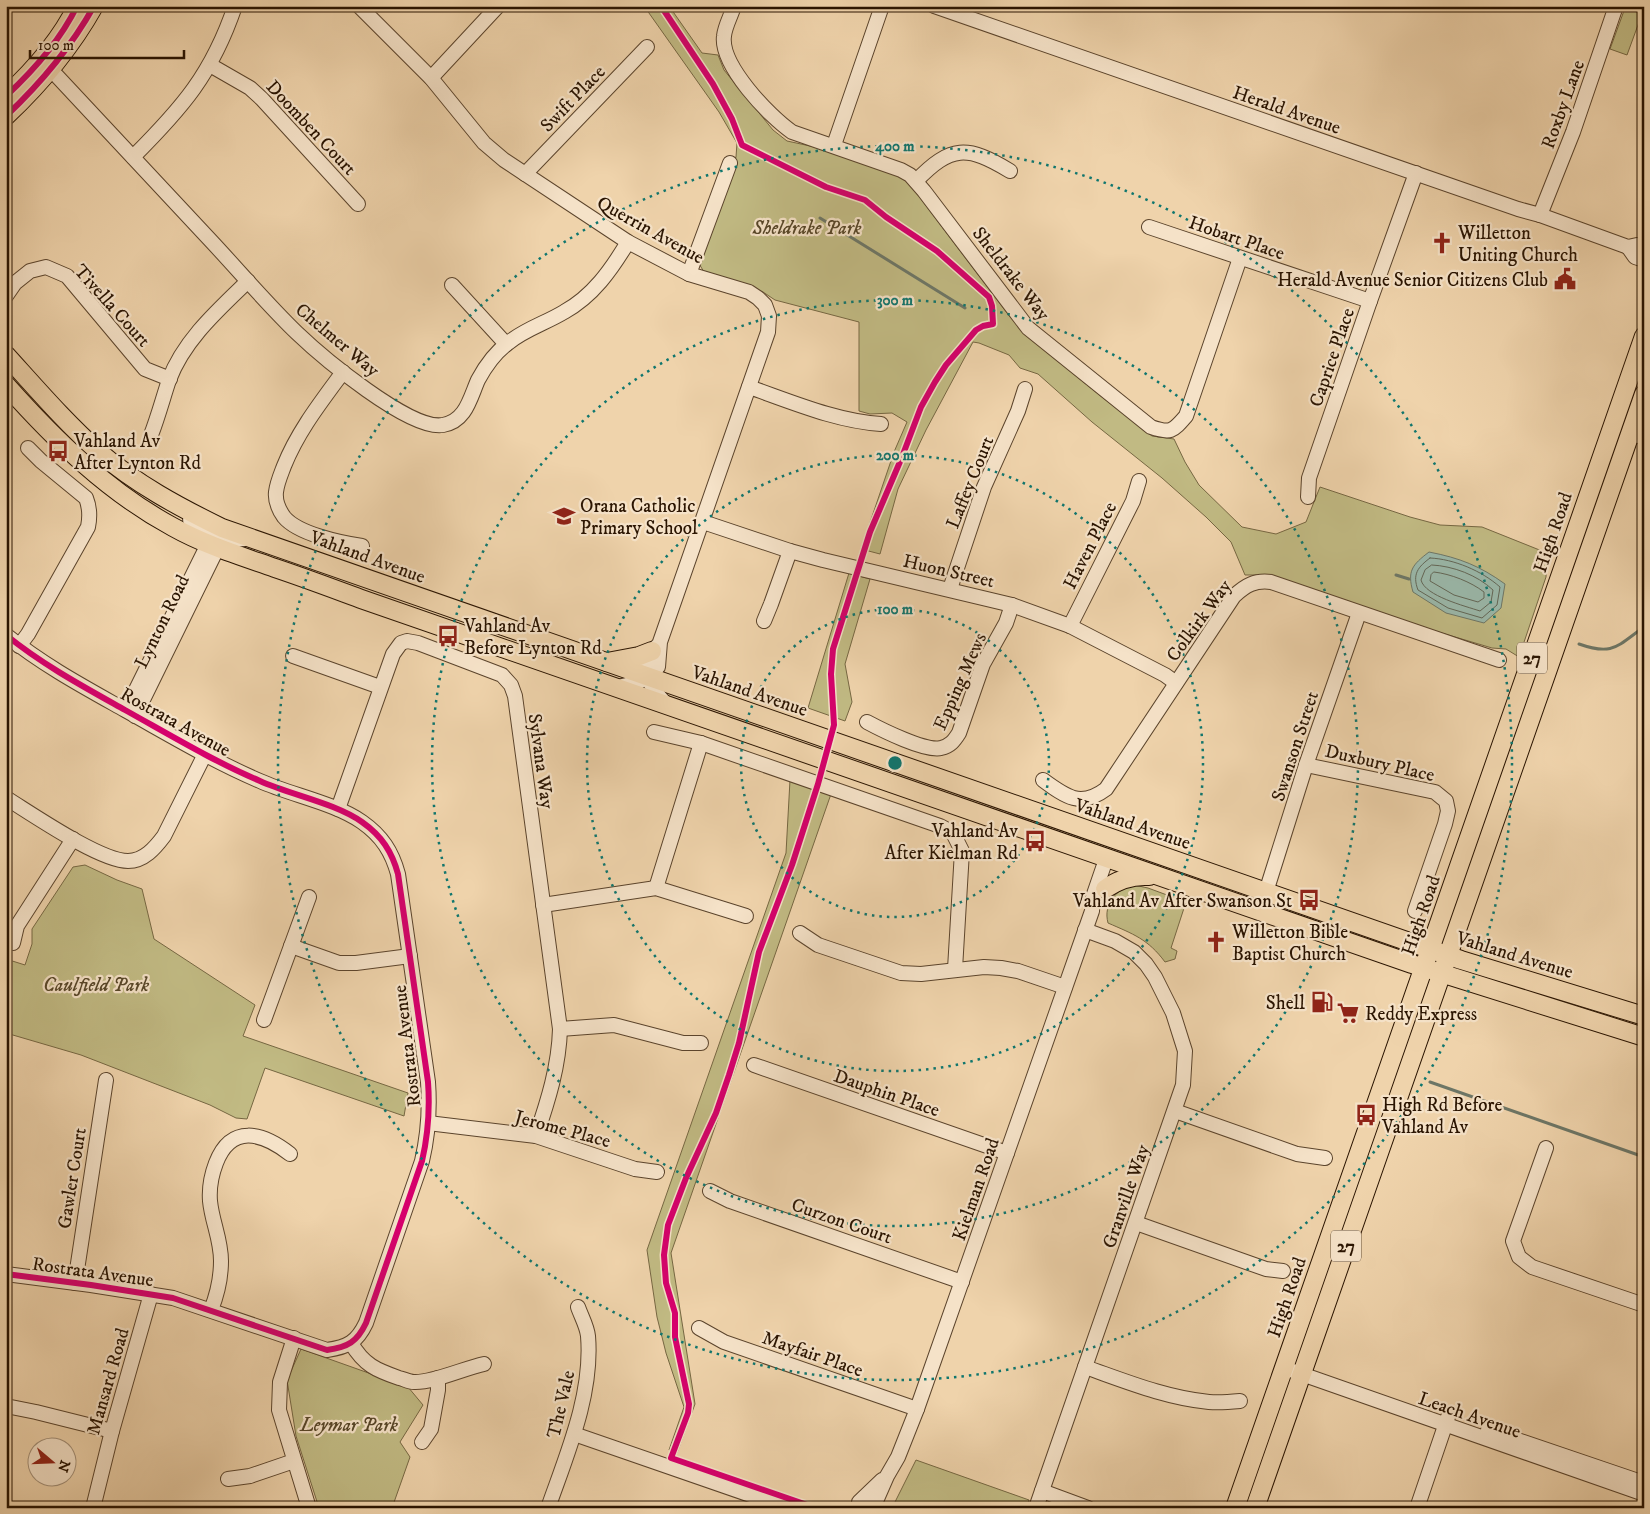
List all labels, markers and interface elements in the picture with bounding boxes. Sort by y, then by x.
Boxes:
scale bar [30,28,184,60]
text: 100 m [38,36,74,55]
street label: Roxby Lane [1537,57,1590,152]
street label: Swift Place [536,61,611,137]
street label: Doomben Court [261,76,361,180]
street label: Herald Avenue [1229,81,1344,140]
text: 400 m [874,137,915,156]
street label: Querrin Avenue [593,191,708,269]
street label: Hobart Place [1186,211,1288,266]
park label: Sheldrake Park [752,217,862,240]
place label: Willetton Uniting Church [1457,222,1578,267]
street label: Sheldrake Way [967,223,1055,326]
church icon: Willetton Uniting Church [1429,230,1455,256]
street label: Tivella Court [69,260,155,352]
public building icon: Herald Avenue Senior Citizens Club [1552,266,1578,292]
place label: Herald Avenue Senior Citizens Club [1277,269,1548,292]
text: 300 m [877,291,914,310]
street label: Chelmer Way [290,298,384,383]
street label: Caprice Place [1305,305,1360,410]
place label: Vahland Av After Lynton Rd [73,430,202,475]
street label: Laffey Court [941,433,999,532]
bus stop icon: Vahland Av After Lynton Rd [45,438,71,464]
text: 200 m [876,446,915,465]
street label: High Road [1529,489,1578,576]
place label: Orana Catholic Primary School [580,495,698,540]
street label: Haven Place [1059,498,1122,593]
school or university icon: Orana Catholic Primary School [551,503,577,529]
street label: Vahland Avenue [306,526,428,589]
street label: Huon Street [901,550,997,593]
street label: Lynton Road [130,571,195,672]
street label: Colkirk Way [1162,575,1237,666]
text: 100 m [877,600,914,619]
place label: Vahland Av Before Lynton Rd [463,615,602,660]
bus stop icon: Vahland Av Before Lynton Rd [435,623,461,649]
street label: Epping Mews [929,629,992,734]
road number: 27 [1517,642,1547,674]
street label: Vahland Avenue [688,661,811,722]
street label: Rostrata Avenue [116,683,234,762]
street label: Swanson Street [1267,688,1324,804]
street label: Sylvana Way [522,712,559,811]
street label: Duxbury Place [1323,740,1437,787]
centre of rings [886,754,904,772]
street label: Vahland Avenue [1071,794,1194,855]
place label: Vahland Av After Kielman Rd [884,820,1019,865]
bus stop icon: Vahland Av After Kielman Rd [1022,828,1048,854]
street label: High Road [1397,872,1446,959]
bus stop icon: Vahland Av After Swanson St [1296,887,1322,913]
place label: Vahland Av After Swanson St [1072,890,1292,913]
place label: Willetton Bible Baptist Church [1231,921,1348,966]
street label: Vahland Avenue [1452,926,1576,984]
church icon: Willetton Bible Baptist Church [1203,929,1229,955]
park label: Caulfield Park [43,974,149,997]
street label: Rostrata Avenue [389,984,426,1108]
fuel station icon: Shell [1309,989,1335,1015]
place label: Shell [1266,992,1305,1015]
supermarket icon: Reddy Express [1335,1000,1361,1026]
place label: Reddy Express [1365,1003,1477,1026]
street label: Dauphin Place [831,1065,943,1122]
place label: High Rd Before Vahland Av [1381,1094,1502,1139]
bus stop icon: High Rd Before Vahland Av [1353,1102,1379,1128]
street label: Jerome Place [510,1105,613,1153]
street label: Gawler Court [53,1126,92,1230]
street label: Kielman Road [948,1134,1005,1244]
street label: Granville Way [1098,1141,1155,1251]
street label: Curzon Court [788,1194,895,1249]
road number: 27 [1331,1230,1361,1262]
street label: Rostrata Avenue [31,1253,155,1292]
street label: High Road [1263,1254,1312,1341]
street label: Mansard Road [82,1325,135,1437]
street label: Mayfair Place [759,1326,866,1382]
street label: The Vale [543,1368,580,1440]
street label: Leach Avenue [1415,1387,1524,1444]
park label: Leymar Park [299,1414,398,1437]
north arrow [28,1436,78,1486]
text: N [53,1458,74,1475]

